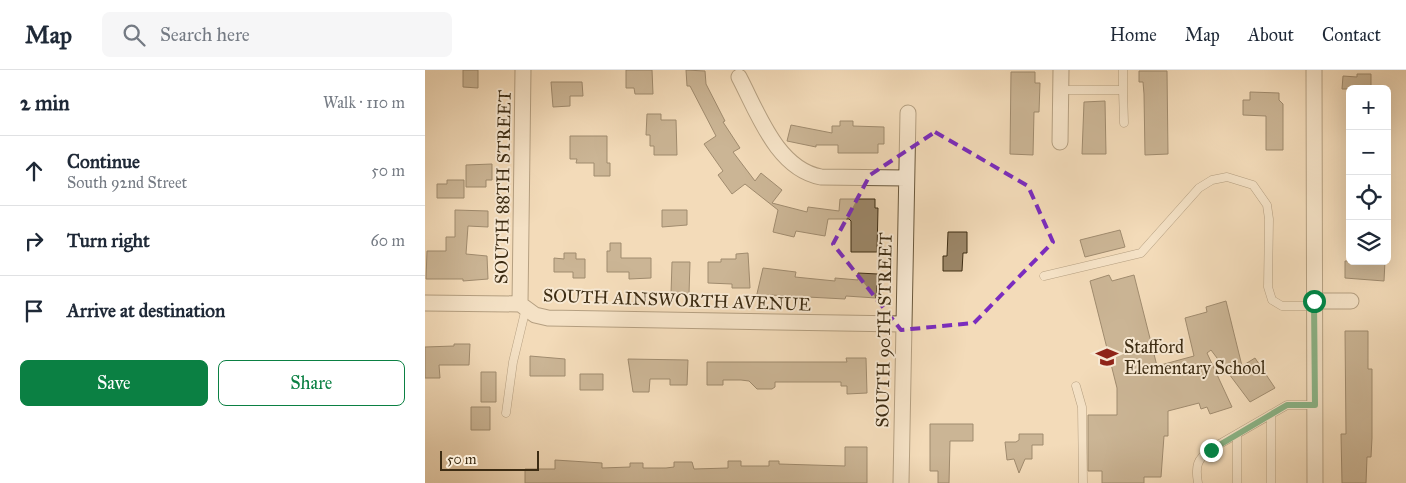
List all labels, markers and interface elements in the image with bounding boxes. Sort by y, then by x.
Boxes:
search box [102,12,452,57]
text: Map [25,20,72,50]
icon: search [120,21,148,49]
text: Search here [160,23,250,46]
text: Home [1110,24,1157,46]
text: Map [1185,24,1220,46]
text: About [1248,24,1294,46]
text: Contact [1322,24,1381,46]
map controls [1346,85,1391,265]
button: + [1346,85,1391,130]
text: 2 min [20,90,70,116]
street label: SOUTH 88TH STREET [490,90,516,284]
text: Walk · 110 m [323,93,405,112]
button: − [1346,130,1391,175]
text: Continue [67,150,140,173]
icon: ahead [20,157,48,185]
text: 50 m [371,161,405,180]
text: South 92nd Street [67,173,187,192]
button: locate [1346,175,1391,220]
button: layers [1346,220,1391,265]
icon: right [20,227,48,255]
text: Turn right [67,229,150,252]
text: 60 m [371,231,405,250]
street label: SOUTH 90TH STREET [871,232,897,428]
street label: SOUTH AINSWORTH AVENUE [542,284,812,316]
route start [1303,290,1326,313]
icon: arrive [20,297,48,325]
text: Arrive at destination [67,299,225,322]
place label: Stafford Elementary School [1124,336,1266,379]
school or university icon: Stafford Elementary School [1094,344,1120,370]
button: Save [20,360,208,406]
button: Share [218,360,405,406]
route end [1200,439,1223,462]
scale bar [440,448,539,471]
text: 50 m [447,451,476,468]

